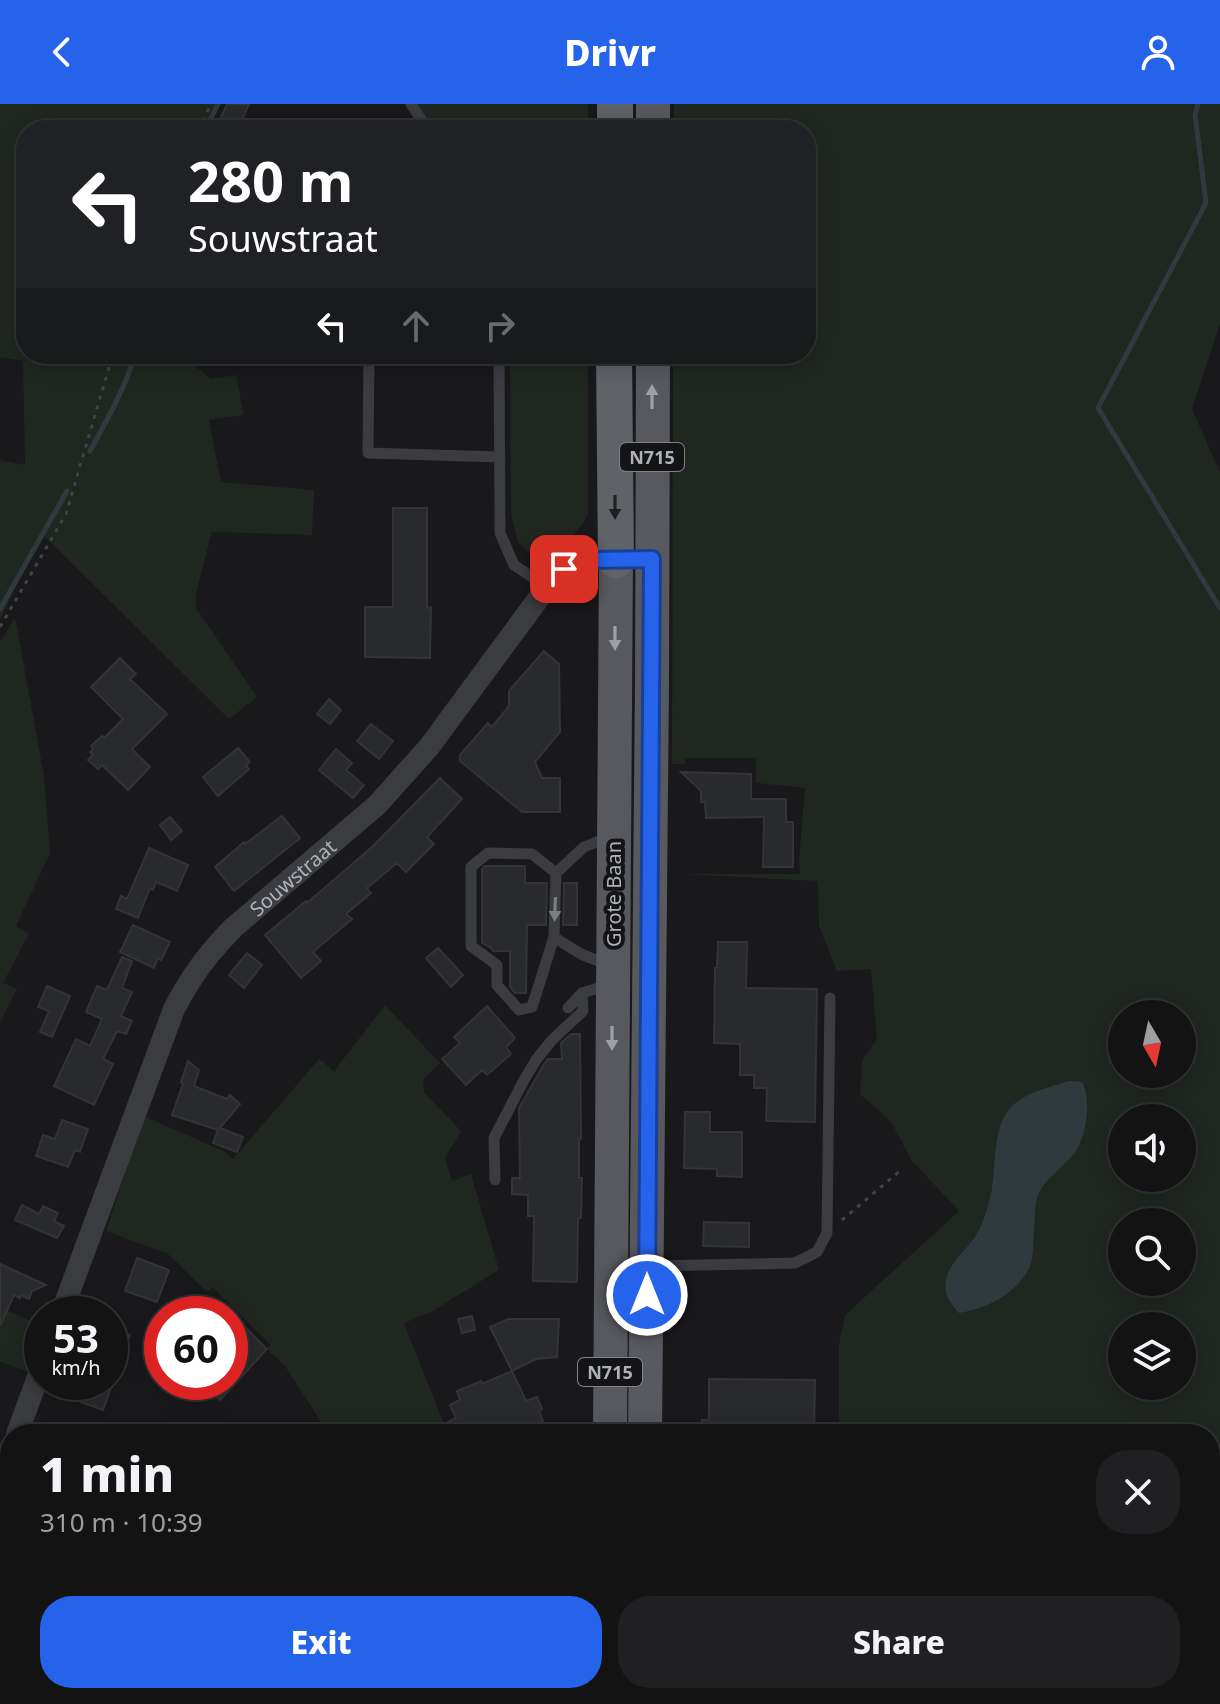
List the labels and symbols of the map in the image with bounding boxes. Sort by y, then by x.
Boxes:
one-way arrow [646,384,658,409]
road number: N715 [620,443,684,471]
one-way arrow [609,495,621,520]
pin [530,535,598,603]
one-way arrow [609,626,621,651]
street label: Souwstraat [243,833,341,922]
street label: Grote Baan [600,841,627,947]
one-way arrow [548,897,561,922]
north arrow [1108,1000,1196,1088]
one-way arrow [606,1026,618,1051]
position arrow [605,1253,689,1337]
speed limit sign: 60 [144,1296,248,1400]
road number: N715 [578,1358,642,1386]

